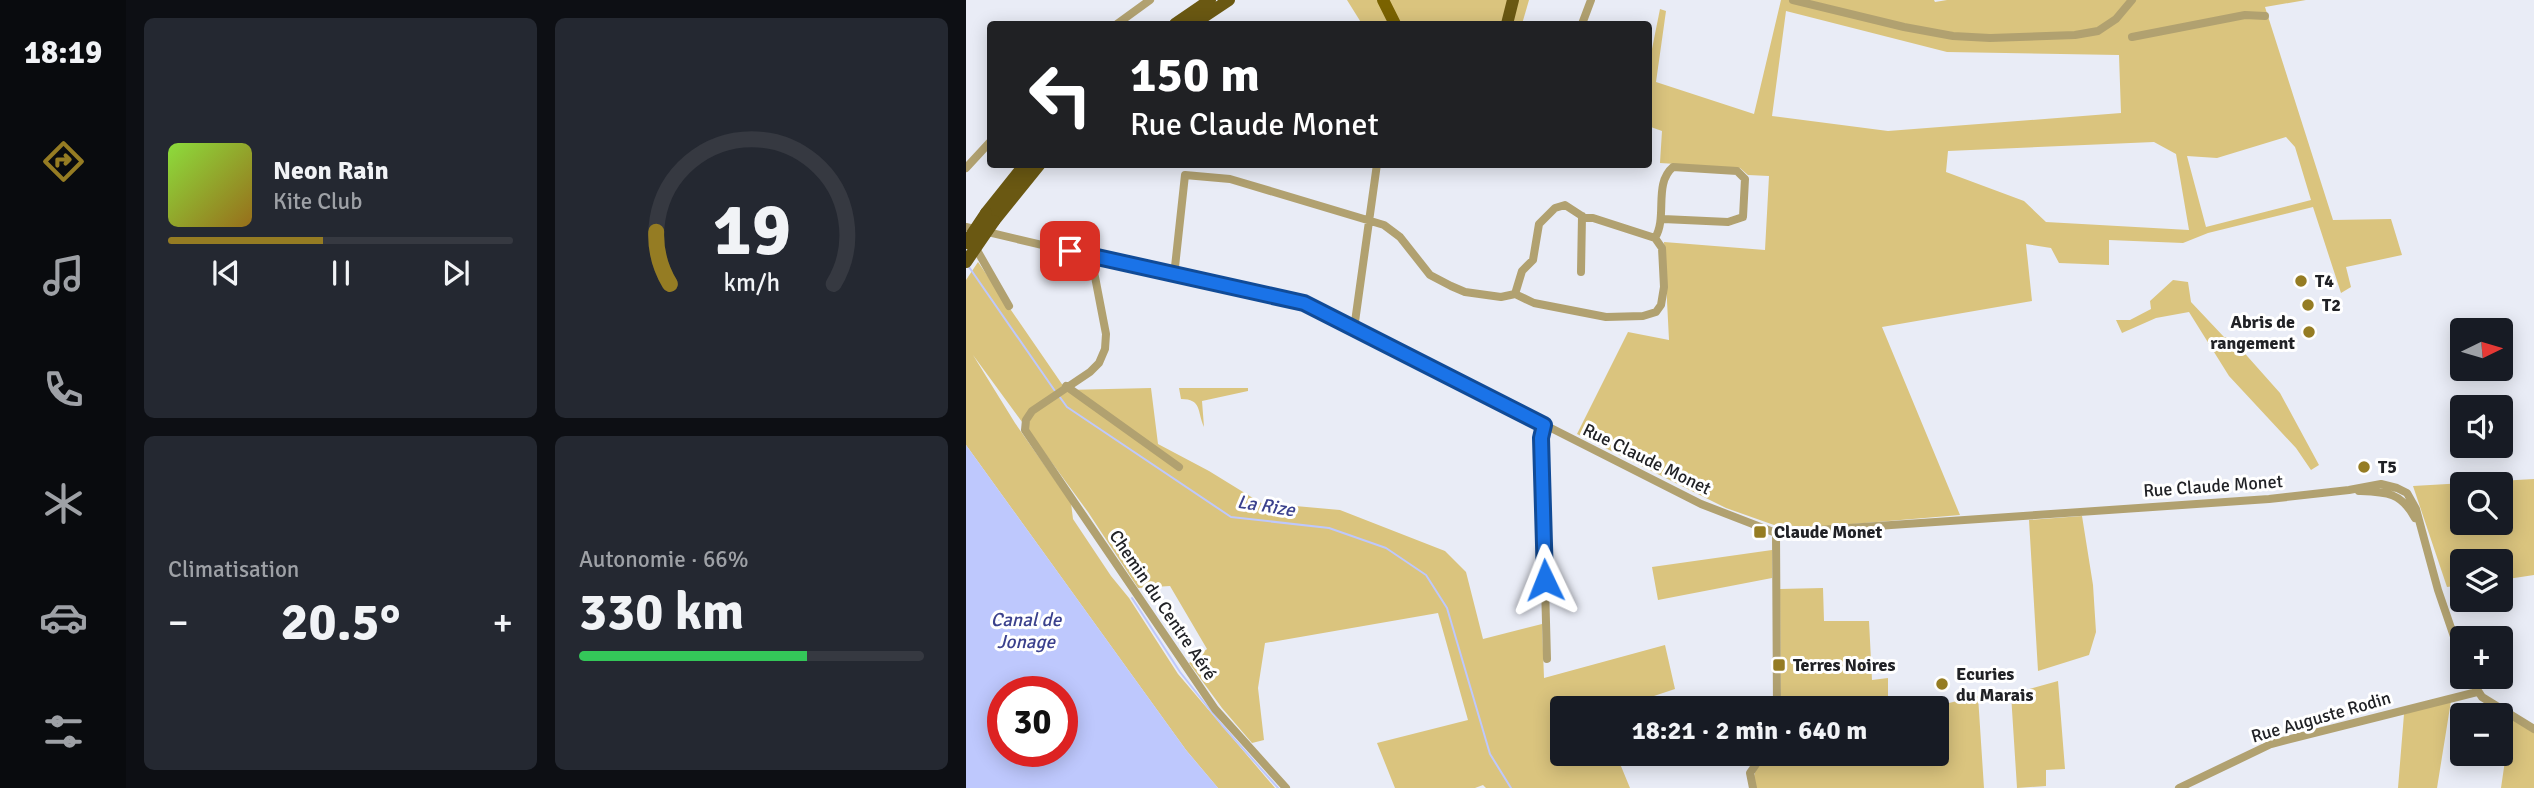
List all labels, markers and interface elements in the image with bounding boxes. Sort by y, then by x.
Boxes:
text: 18:19 [24,33,102,72]
text: 150 m [1130,45,1260,105]
icon: left [1015,49,1106,140]
text: Rue Claude Monet [1130,105,1379,144]
icon: directions [39,137,88,186]
text: Neon Rain [273,155,389,187]
text: 19 [712,186,791,275]
text: Kite Club [273,187,362,216]
pin [1040,221,1100,281]
icon: arrive [1051,232,1089,270]
icon: music [39,251,88,300]
icon: previous [207,254,245,292]
icon: pause [322,254,360,292]
icon: next [437,254,475,292]
text: km/h [723,267,780,298]
place label: T4 [2315,270,2334,292]
marker: T4 [2293,273,2309,289]
place label: T2 [2322,294,2341,316]
marker: T2 [2300,297,2316,313]
place label: Abris de rangement [2210,311,2295,354]
north arrow [2450,318,2513,382]
map controls [2450,318,2513,766]
marker: Abris de rangement [2301,324,2317,340]
icon: phone [39,365,88,414]
button: sound [2450,395,2513,458]
street label: Rue Claude Monet [1579,418,1715,500]
place label: T5 [2378,456,2397,478]
marker: T5 [2356,459,2372,475]
street label: Rue Claude Monet [2142,470,2284,502]
button: search [2450,472,2513,535]
icon: climate [39,479,88,528]
water label: La Rize [1236,490,1298,523]
place label: Claude Monet [1774,521,1883,543]
marker: Claude Monet [1752,524,1768,540]
street label: Chemin du Centre Aéré [1105,526,1221,684]
position arrow [1508,543,1582,617]
text: Autonomie · 66% [579,545,749,574]
button: layers [2450,549,2513,612]
text: Climatisation [168,555,299,584]
text: 330 km [579,580,744,644]
text: 20.5° [281,590,400,654]
icon: car [39,593,88,642]
text: − [168,599,189,646]
text: + [492,599,513,646]
water label: Canal de Jonage [991,608,1063,654]
button: + [2450,626,2513,689]
place label: Terres Noires [1793,654,1896,676]
marker: Terres Noires [1771,657,1787,673]
place label: Ecuries du Marais [1956,663,2033,706]
speed limit sign: 30 [987,676,1078,767]
marker: Ecuries du Marais [1934,676,1950,692]
street label: Rue Auguste Rodin [2249,687,2393,747]
button: − [2450,703,2513,766]
icon: filters [39,707,88,756]
text: 18:21 · 2 min · 640 m [1632,715,1867,747]

